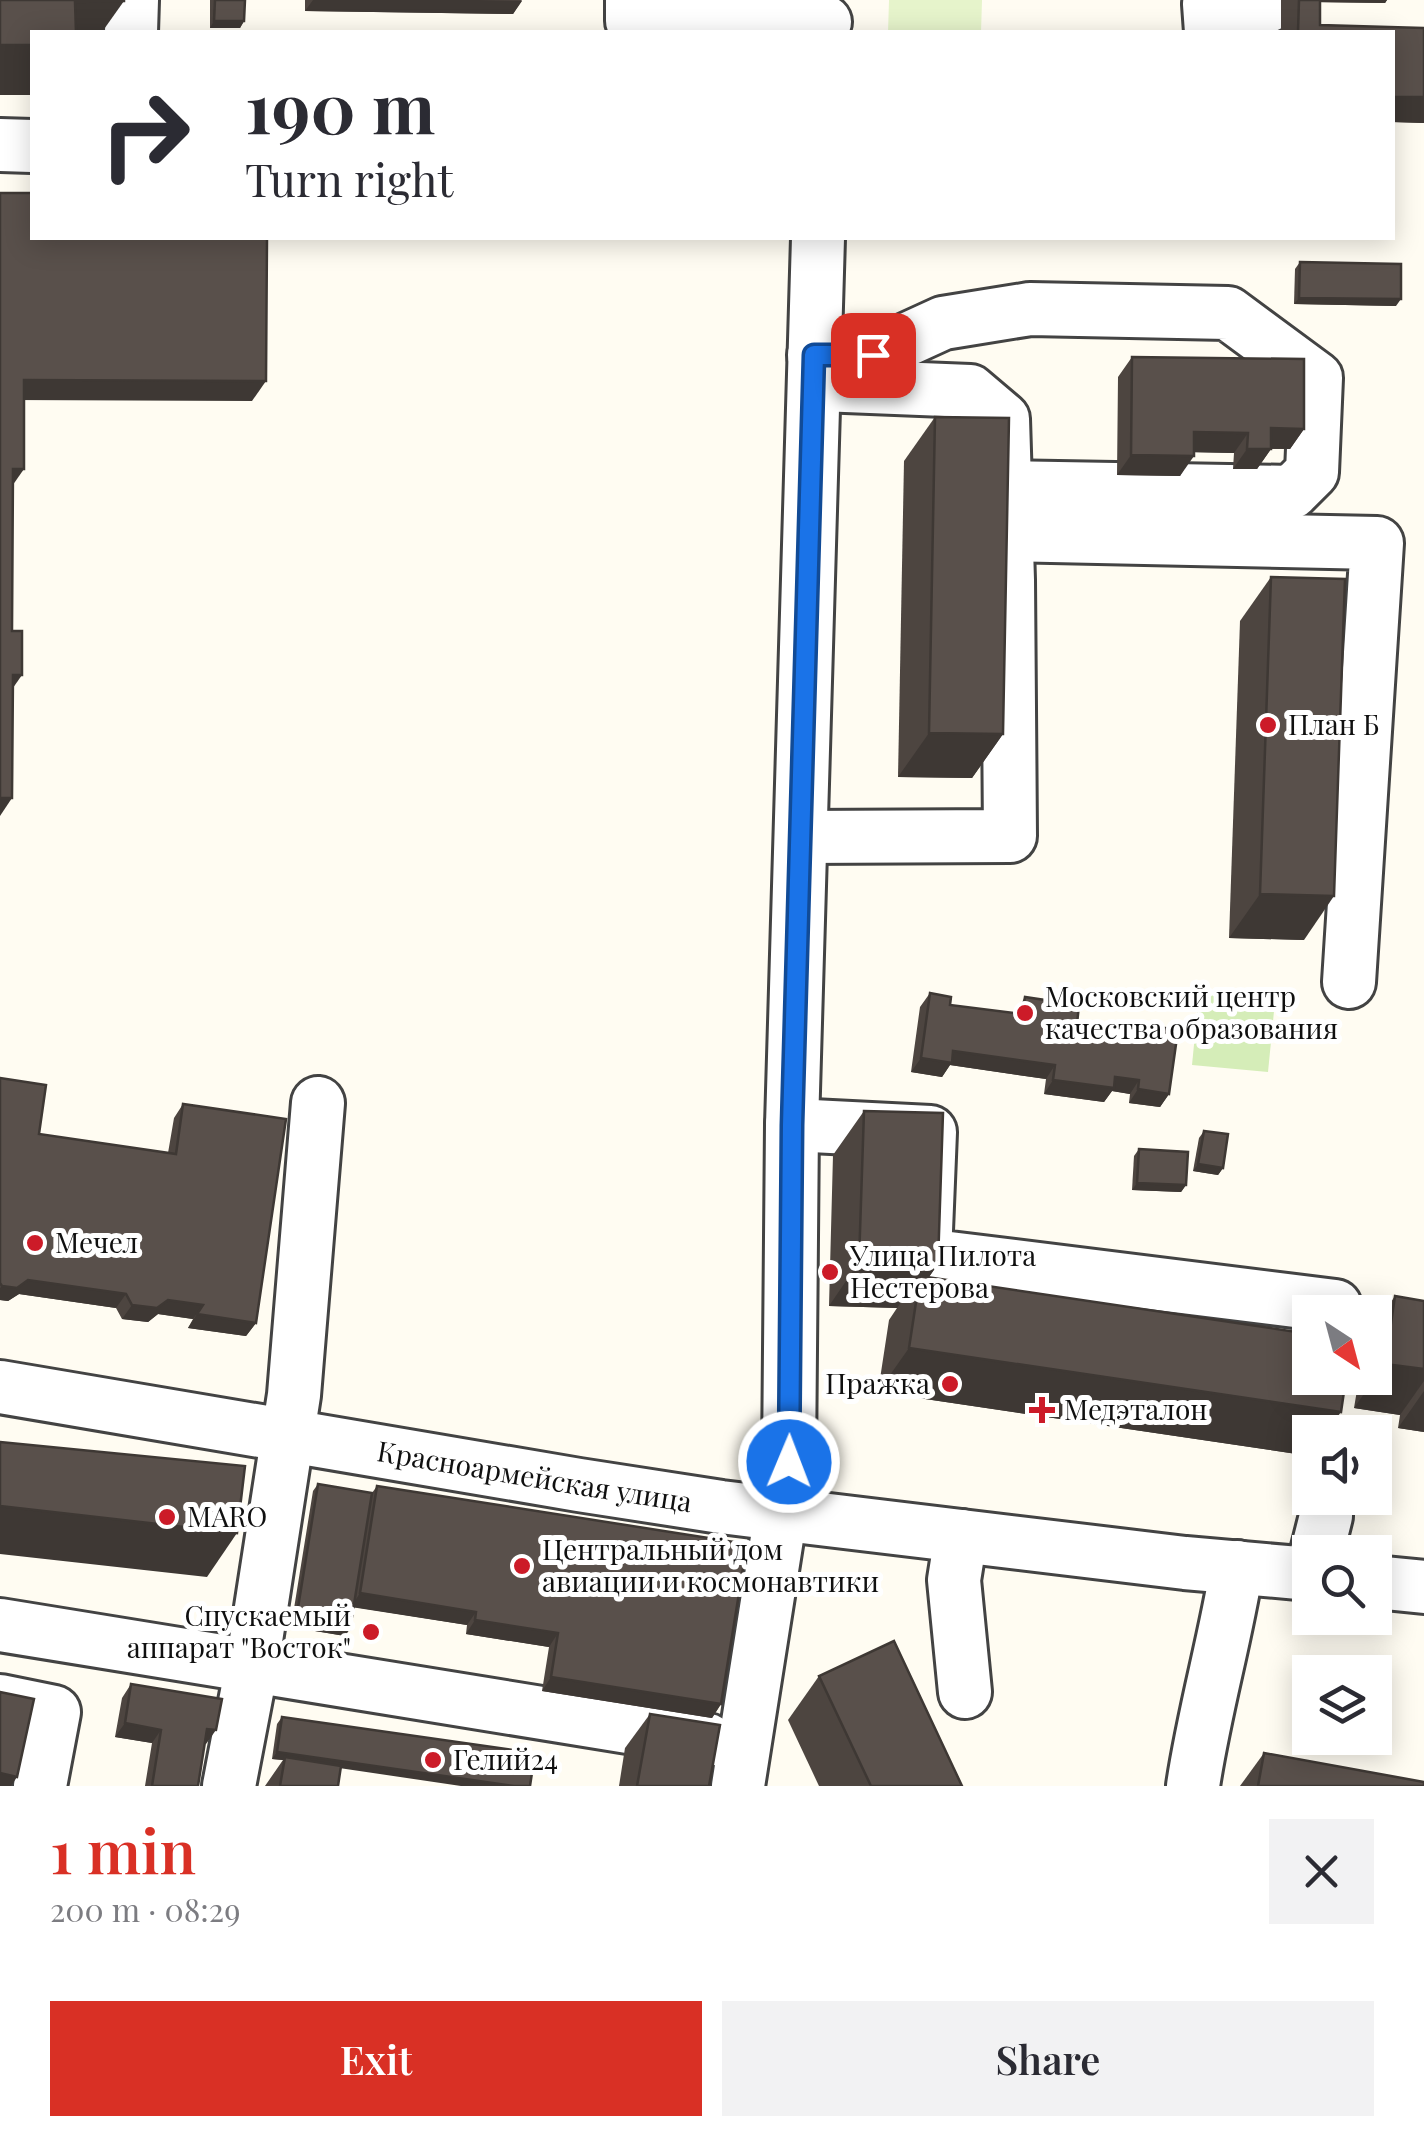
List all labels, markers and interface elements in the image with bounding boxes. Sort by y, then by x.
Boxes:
text: 190 m [245,58,435,152]
icon: right [80,70,210,200]
text: Turn right [245,148,453,208]
pin [831,313,916,398]
icon: arrive [846,328,901,383]
place label: План Б [1288,705,1379,742]
marker: План Б [1257,714,1279,736]
place label: Московский центр качества образования [1045,977,1338,1046]
marker: Московский центр качества образования [1014,1002,1036,1024]
place label: Мечел [55,1223,138,1260]
marker: Мечел [24,1232,46,1254]
place label: Улица Пилота Нестерова [849,1236,1036,1305]
marker: Улица Пилота Нестерова [819,1261,841,1283]
north arrow [1292,1295,1392,1395]
map controls [1292,1295,1392,1755]
place label: Пражка [825,1364,930,1401]
marker: Пражка [939,1373,961,1395]
place label: Медэталон [1064,1390,1207,1427]
marker: Медэталон [1029,1397,1055,1423]
position arrow [737,1410,841,1514]
button: sound [1292,1415,1392,1515]
street label: Красноармейская улица [375,1431,695,1519]
place label: MARO [187,1497,267,1534]
marker: MARO [156,1506,178,1528]
place label: Центральный дом авиации и космонавтики [542,1530,879,1599]
button: search [1292,1535,1392,1635]
marker: Центральный дом авиации и космонавтики [511,1555,533,1577]
place label: Спускаемый аппарат "Восток" [127,1596,351,1665]
marker: Спускаемый аппарат "Восток" [360,1621,382,1643]
button: layers [1292,1655,1392,1755]
place label: Гелий24 [453,1740,558,1777]
marker: Гелий24 [422,1749,444,1771]
text: 1 min [50,1809,196,1889]
button: close [1269,1819,1374,1924]
text: 200 m · 08:29 [50,1887,240,1930]
button: Exit [50,2001,702,2116]
button: Share [722,2001,1374,2116]

